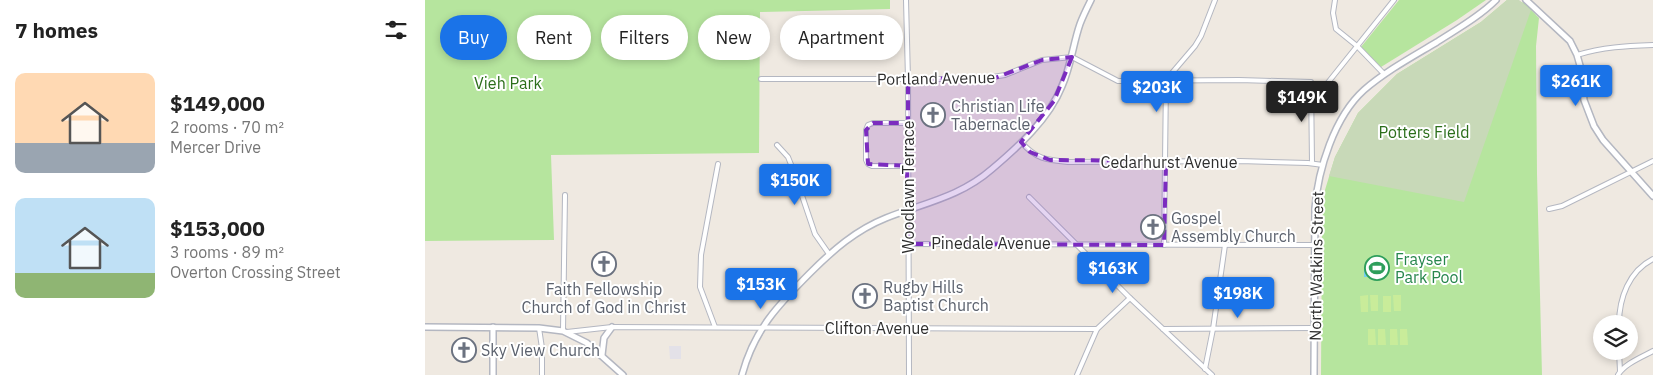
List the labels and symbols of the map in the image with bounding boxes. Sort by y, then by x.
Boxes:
pin: $261K [1541,64,1611,107]
street label: Portland Avenue [877,67,996,89]
pin: $203K [1122,70,1192,113]
park label: Vieh Park [474,73,542,93]
pin: $149K [1267,80,1337,123]
place label: Christian Life Tabernacle [951,96,1045,134]
church icon: Christian Life Tabernacle [920,102,946,128]
street label: Woodlawn Terrace [898,120,918,254]
park label: Potters Field [1379,122,1469,142]
street label: Cedarhurst Avenue [1101,152,1238,172]
pin: $150K [760,164,830,206]
street label: North Watkins Street [1305,191,1327,341]
place label: Gospel Assembly Church [1171,208,1296,246]
church icon: Gospel Assembly Church [1140,214,1166,240]
street label: Pinedale Avenue [931,233,1051,253]
place label: Frayser Park Pool [1395,249,1463,287]
church icon: Faith Fellowship Church of God in Christ [591,251,617,277]
pin: $163K [1078,252,1148,294]
sports icon: Frayser Park Pool [1364,255,1390,281]
pin: $153K [726,268,796,310]
pin: $198K [1203,276,1273,319]
place label: Rugby Hills Baptist Church [883,277,989,315]
place label: Faith Fellowship Church of God in Christ [522,279,686,317]
church icon: Rugby Hills Baptist Church [852,283,878,309]
street label: Clifton Avenue [825,318,929,338]
church icon: Sky View Church [451,337,477,363]
place label: Sky View Church [481,340,600,360]

